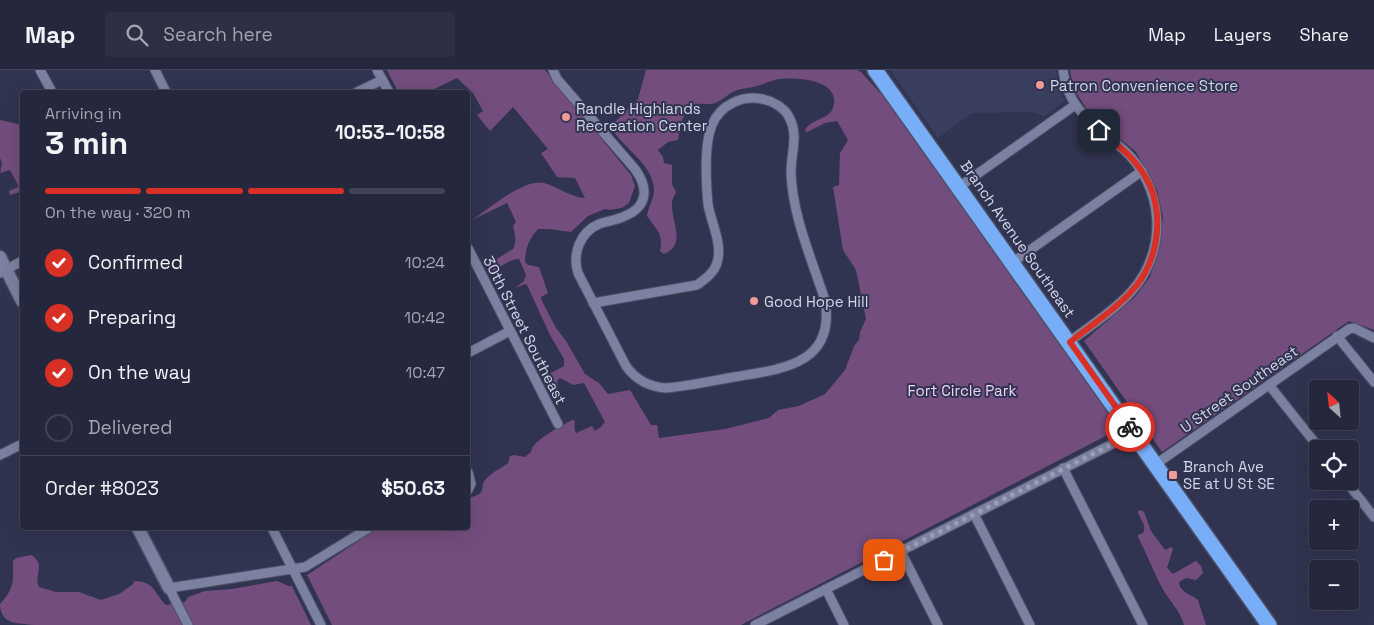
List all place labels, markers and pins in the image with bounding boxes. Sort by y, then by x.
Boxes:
place label: Patron Convenience Store [1050,76,1238,95]
marker: Patron Convenience Store [1034,79,1046,91]
place label: Randle Highlands Recreation Center [576,99,708,135]
pin [1078,109,1120,151]
marker: Randle Highlands Recreation Center [560,111,572,123]
place label: Good Hope Hill [764,292,868,311]
marker: Good Hope Hill [748,295,760,307]
place label: Branch Ave SE at U St SE [1183,457,1275,493]
marker: Branch Ave SE at U St SE [1167,469,1179,481]
pin [863,539,905,581]

